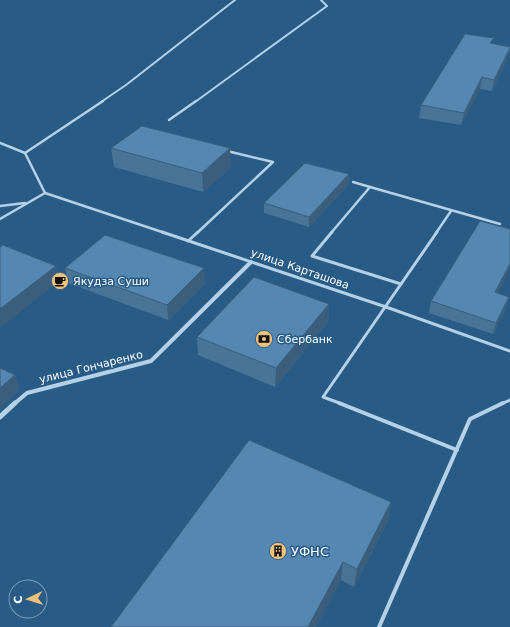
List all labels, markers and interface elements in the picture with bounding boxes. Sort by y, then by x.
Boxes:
street label: улица Карташова [249,246,351,292]
cafe icon: Якудза Суши [50,271,70,291]
place label: Якудза Суши [73,275,149,288]
bank icon: Сбербанк [254,329,274,349]
place label: Сбербанк [277,333,333,346]
street label: улица Гончаренко [38,348,145,386]
building icon: УФНС [268,541,288,561]
place label: УФНС [291,544,329,559]
north arrow [8,579,48,619]
text: С [12,595,25,604]

